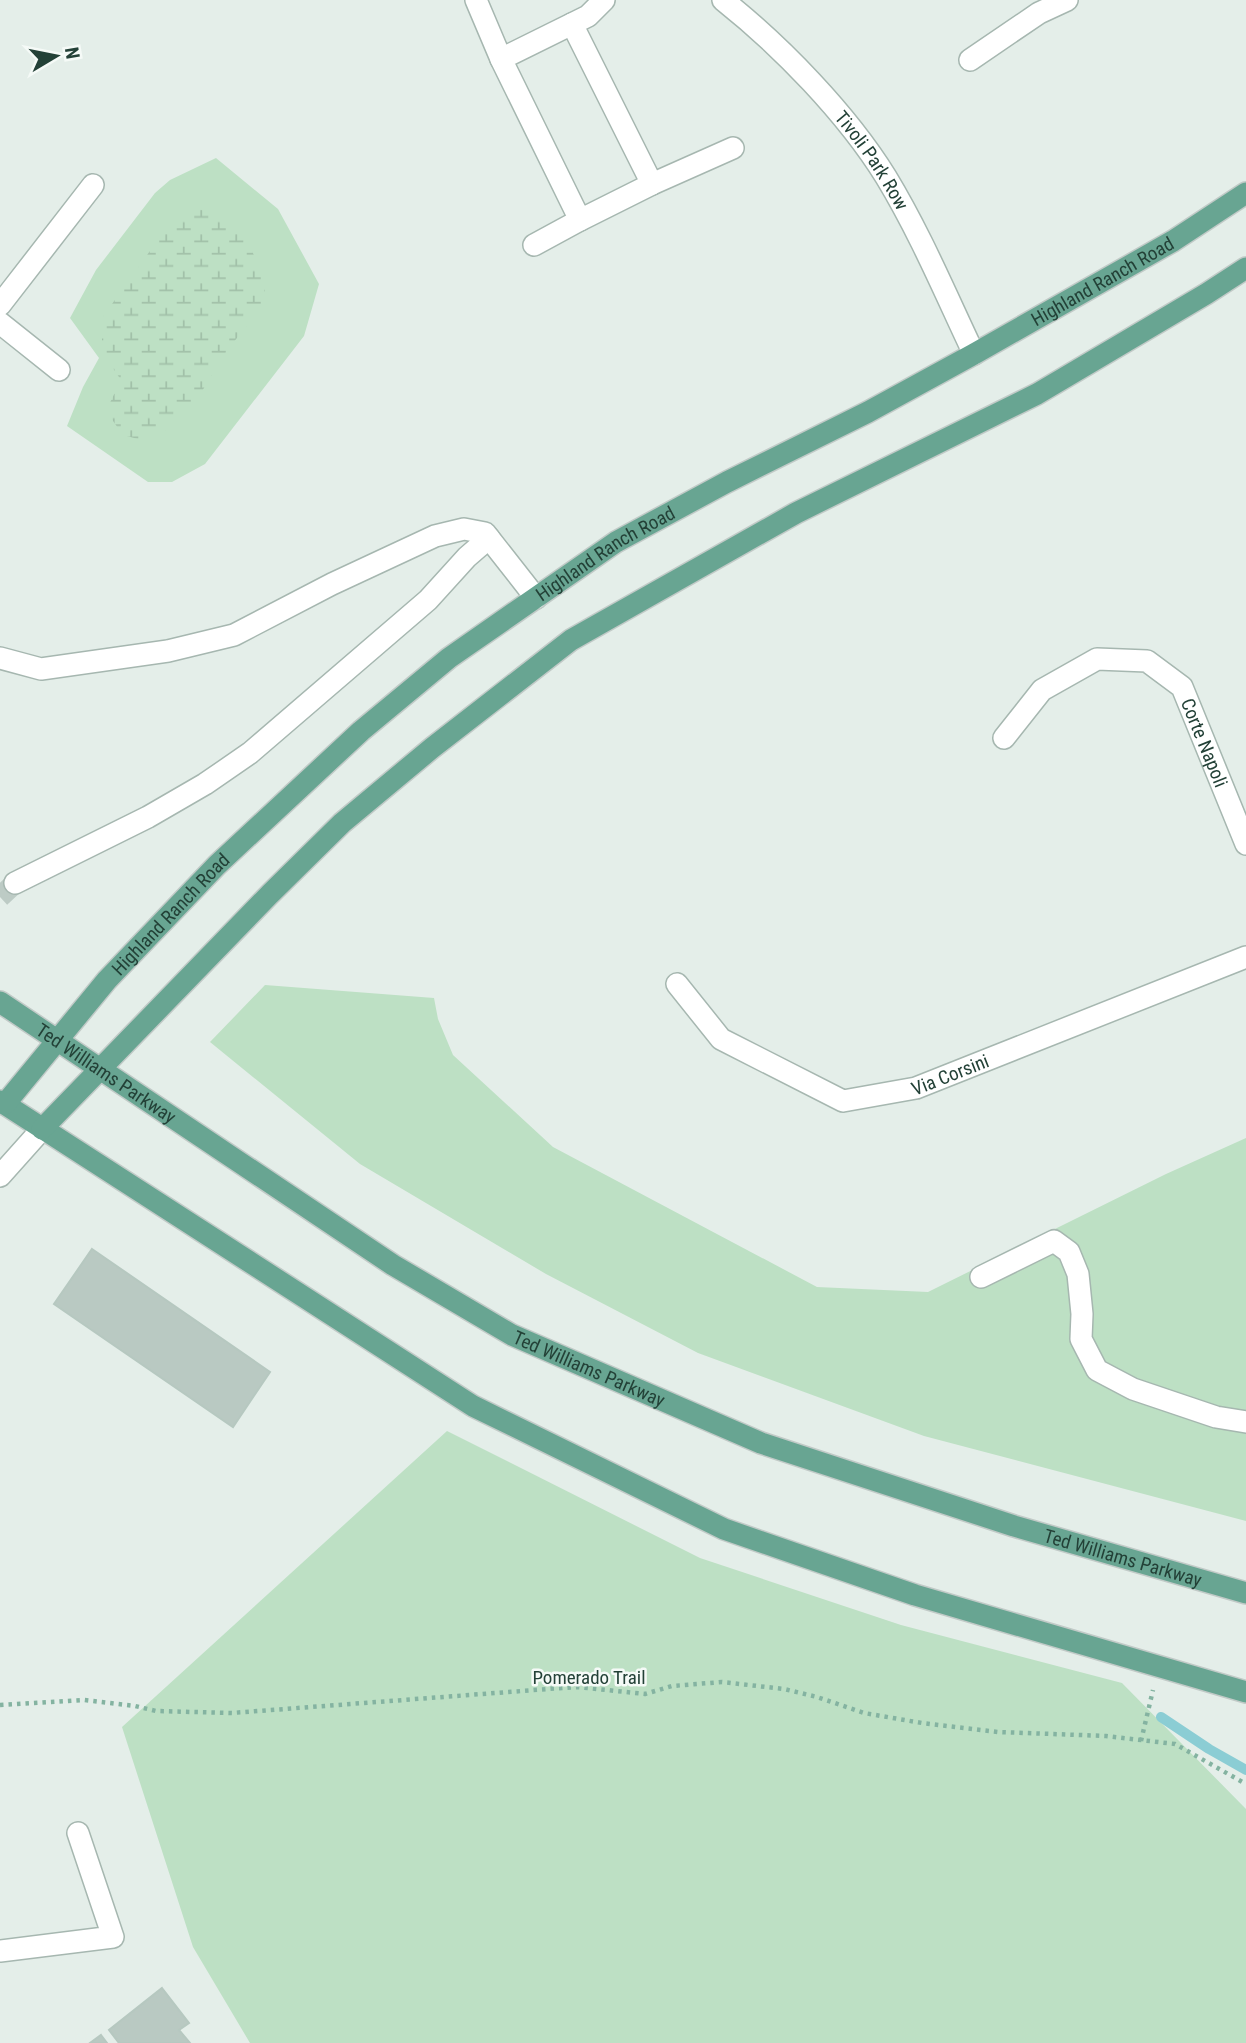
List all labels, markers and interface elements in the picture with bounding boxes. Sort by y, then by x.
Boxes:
north arrow [21,21,91,91]
text: N [60,45,85,61]
street label: Tivoli Park Row [830,106,914,214]
street label: Highland Ranch Road [1027,232,1178,331]
street label: Highland Ranch Road [531,501,679,606]
street label: Corte Napoli [1176,695,1233,790]
street label: Highland Ranch Road [107,848,234,980]
street label: Ted Williams Parkway [32,1018,181,1128]
street label: Via Corsini [908,1049,992,1100]
street label: Ted Williams Parkway [510,1325,669,1412]
street label: Ted Williams Parkway [1041,1524,1205,1591]
street label: Pomerado Trail [532,1666,646,1689]

